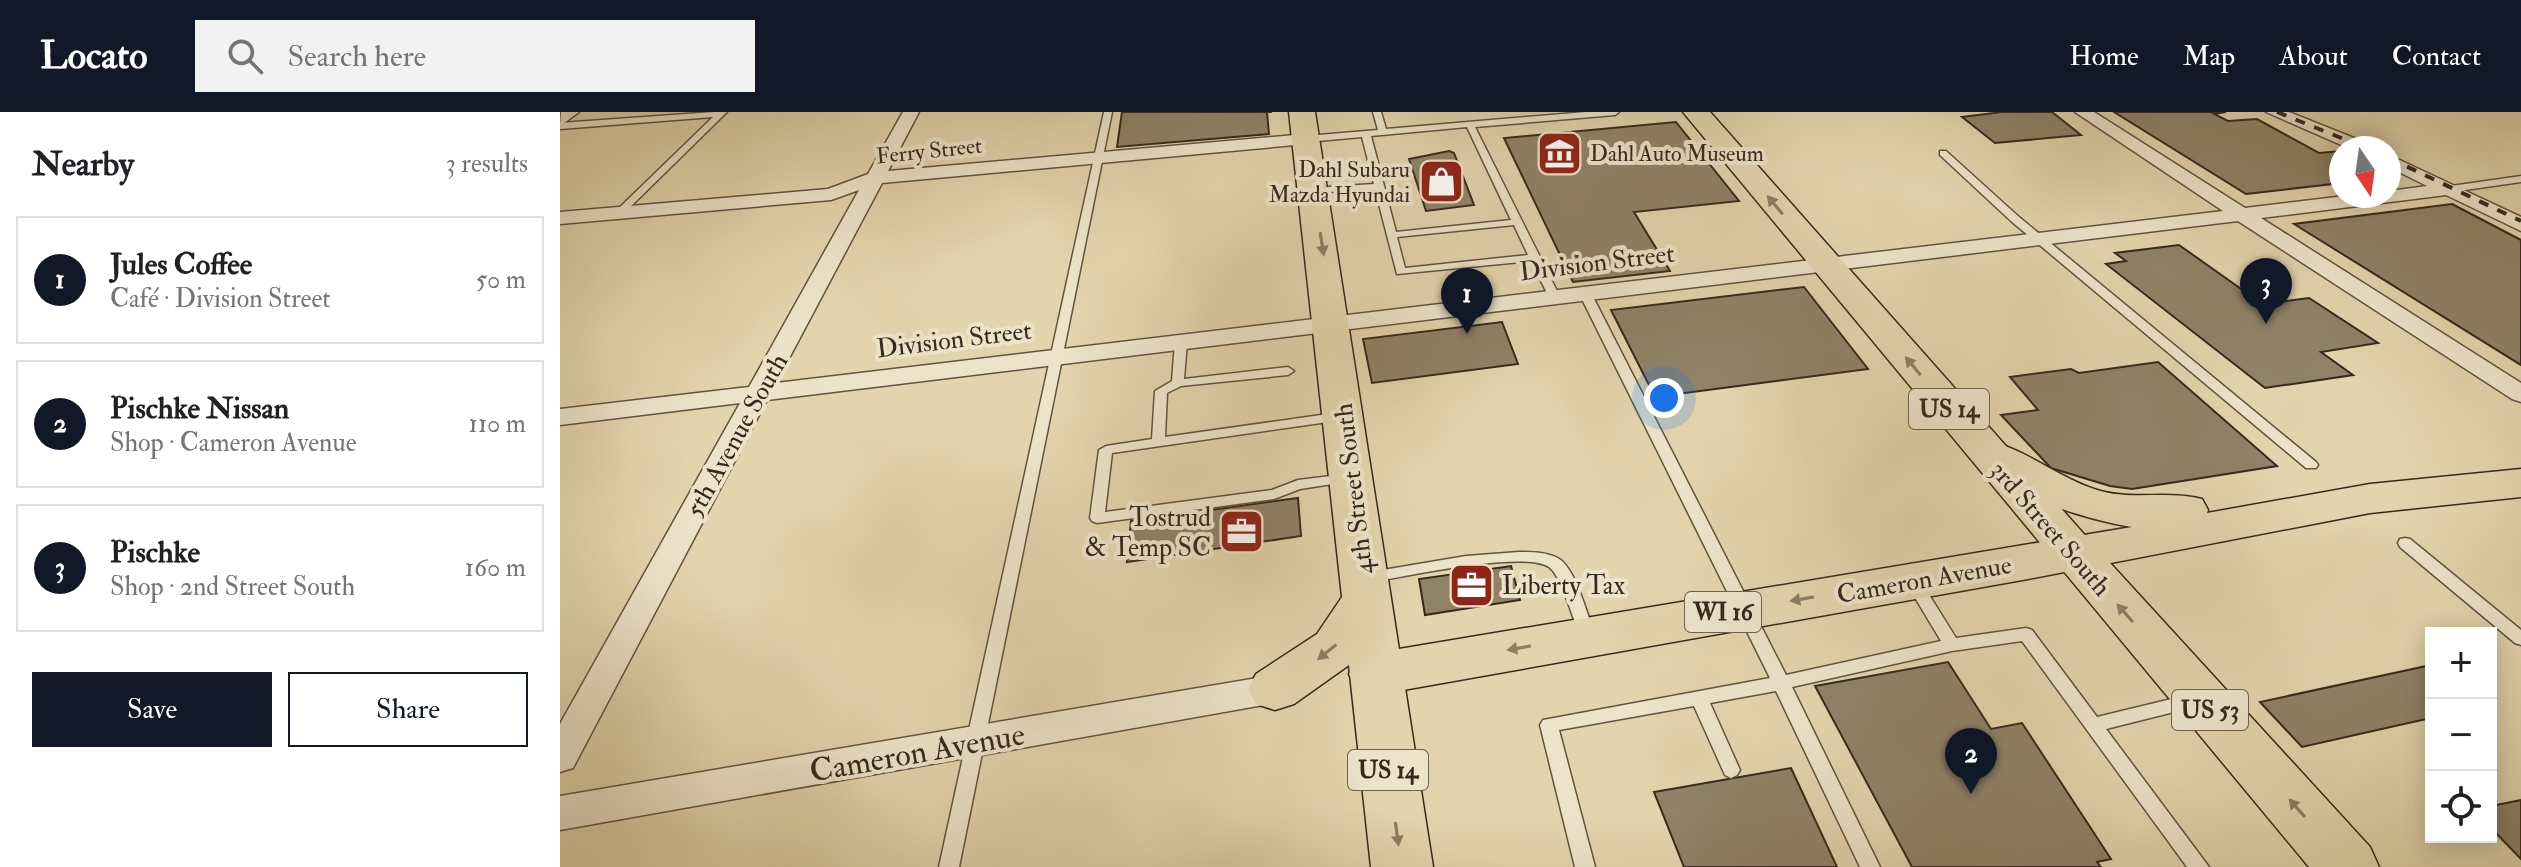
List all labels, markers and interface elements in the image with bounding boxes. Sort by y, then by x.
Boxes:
search box [195,20,755,92]
text: Locato [40,32,147,80]
icon: search [223,34,267,78]
text: Search here [287,38,426,75]
text: Home [2069,39,2139,74]
text: Map [2183,39,2235,74]
text: About [2279,39,2348,74]
text: Contact [2392,39,2481,74]
museum icon: Dahl Auto Museum [1535,129,1583,177]
street label: Ferry Street [875,132,983,170]
north arrow [2329,136,2401,208]
place label: Dahl Auto Museum [1590,140,1764,168]
text: Nearby [32,143,134,186]
text: 3 results [446,148,528,180]
place label: Dahl Subaru Mazda Hyundai [1269,156,1410,209]
shop icon: Dahl Subaru Mazda Hyundai [1417,158,1465,206]
one-way arrow [1767,195,1784,215]
one-way arrow [1316,232,1329,257]
street label: Division Street [1518,238,1676,288]
text: Jules Coffee [110,246,252,283]
pin: 3 [2240,258,2292,324]
text: 1 [55,264,65,296]
text: 50 m [476,264,526,296]
pin: 1 [1441,268,1493,334]
text: Café · Division Street [110,283,331,315]
street label: Division Street [875,315,1033,365]
street label: 5th Avenue South [679,348,795,523]
one-way arrow [1905,357,1922,377]
your location [1644,378,1684,418]
road number: US 14 [1909,389,1989,429]
text: Pischke Nissan [110,390,289,427]
street label: 4th Street South [1328,401,1380,576]
text: 2 [53,408,67,440]
text: 110 m [469,408,526,440]
text: Shop · Cameron Avenue [110,427,357,459]
street label: 3rd Street South [1983,455,2118,603]
place label: Tostrud & Temp SC [1085,502,1211,565]
office icon: Tostrud & Temp SC [1218,508,1266,556]
text: Pischke [110,534,200,571]
street label: Cameron Avenue [1834,549,2014,611]
text: 3 [55,552,65,584]
text: 160 m [465,552,526,584]
office icon: Liberty Tax [1447,561,1495,609]
place label: Liberty Tax [1502,570,1625,602]
text: Shop · 2nd Street South [110,571,355,603]
road number: WI 16 [1685,592,1761,632]
one-way arrow [1790,593,1815,606]
one-way arrow [2117,603,2134,623]
map controls [2425,627,2497,843]
button: + [2425,627,2497,699]
one-way arrow [1318,643,1338,660]
one-way arrow [1506,643,1531,655]
button: Save [32,672,272,747]
button: Share [288,672,528,747]
road number: US 53 [2172,690,2248,730]
button: − [2425,699,2497,771]
street label: Cameron Avenue [807,714,1028,792]
pin: 2 [1945,728,1997,794]
road number: US 14 [1348,750,1428,790]
button: locate [2425,771,2497,843]
one-way arrow [2288,799,2306,818]
one-way arrow [1391,822,1404,847]

